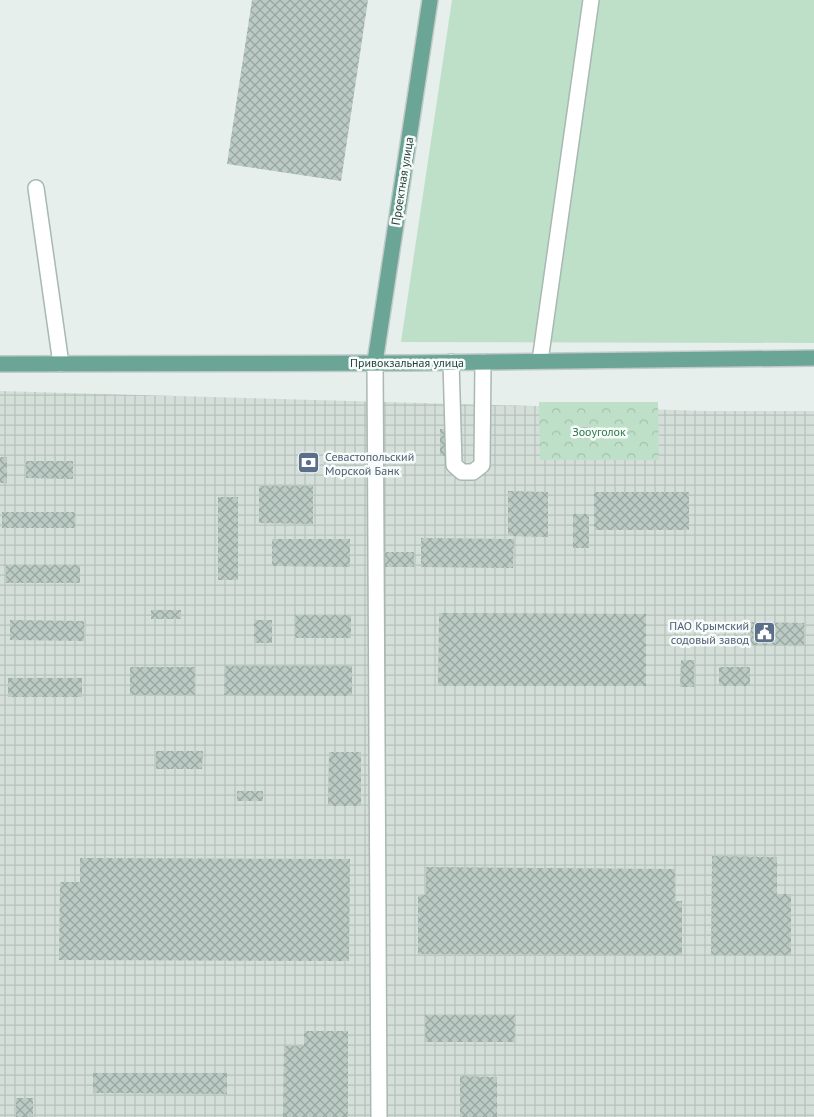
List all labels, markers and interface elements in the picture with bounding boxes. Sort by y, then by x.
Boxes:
street label: Проектная улица [388,136,416,226]
street label: Привокзальная улица [350,355,464,370]
park label: Зооуголок [572,424,626,439]
place label: Севастопольский Морской Банк [325,449,414,478]
bank icon: Севастопольский Морской Банк [297,451,321,475]
place label: ПАО Крымский содовый завод [669,618,750,647]
public building icon: ПАО Крымский содовый завод [753,620,777,644]

